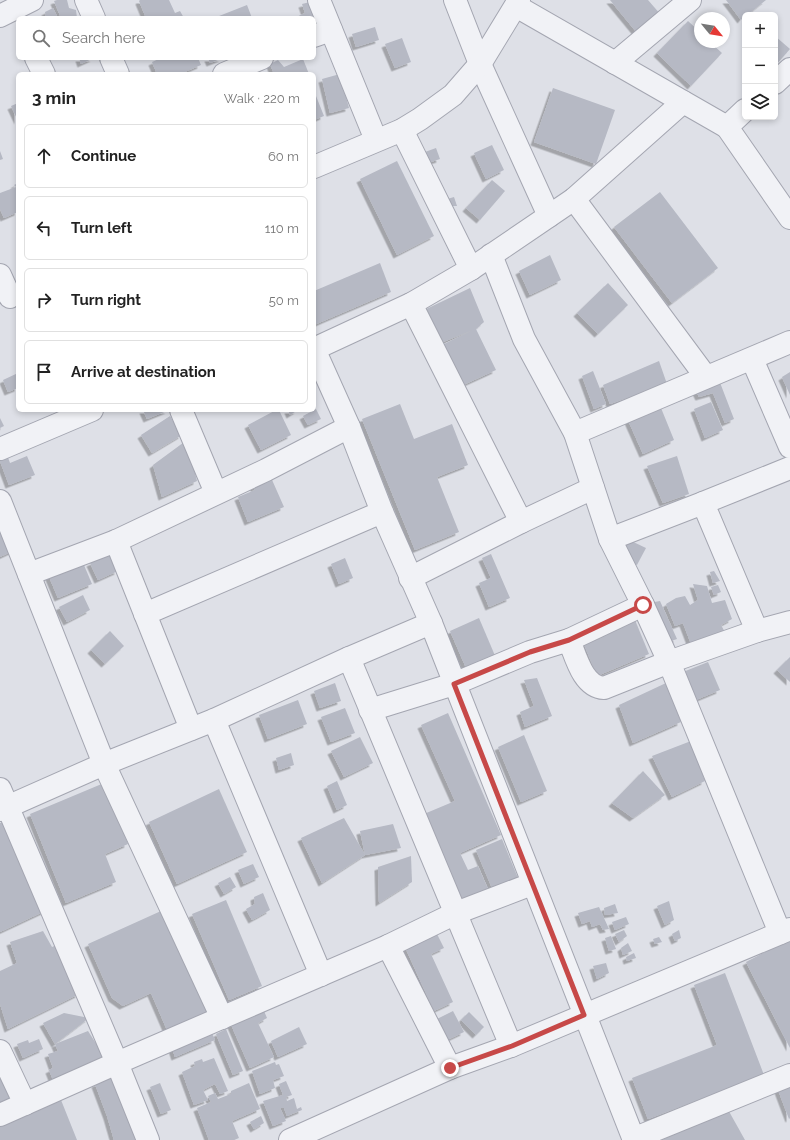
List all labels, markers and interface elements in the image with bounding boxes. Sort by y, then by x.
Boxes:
north arrow [694,12,730,48]
map controls [742,12,778,120]
button: + [742,12,778,48]
search box [16,16,316,60]
icon: search [30,27,52,49]
text: Search here [62,29,145,47]
button: − [742,48,778,84]
button: layers [742,84,778,120]
text: 3 min [32,88,76,108]
text: Walk · 220 m [224,91,300,106]
icon: ahead [33,145,55,167]
text: Continue [71,147,136,165]
text: 60 m [268,149,299,164]
icon: left [33,217,55,239]
text: Turn left [71,219,132,237]
text: 110 m [265,221,299,236]
icon: right [33,289,55,311]
text: Turn right [71,291,141,309]
text: 50 m [269,293,299,308]
icon: arrive [33,361,55,383]
text: Arrive at destination [71,363,216,381]
route start [634,596,652,614]
route end [441,1059,459,1077]

